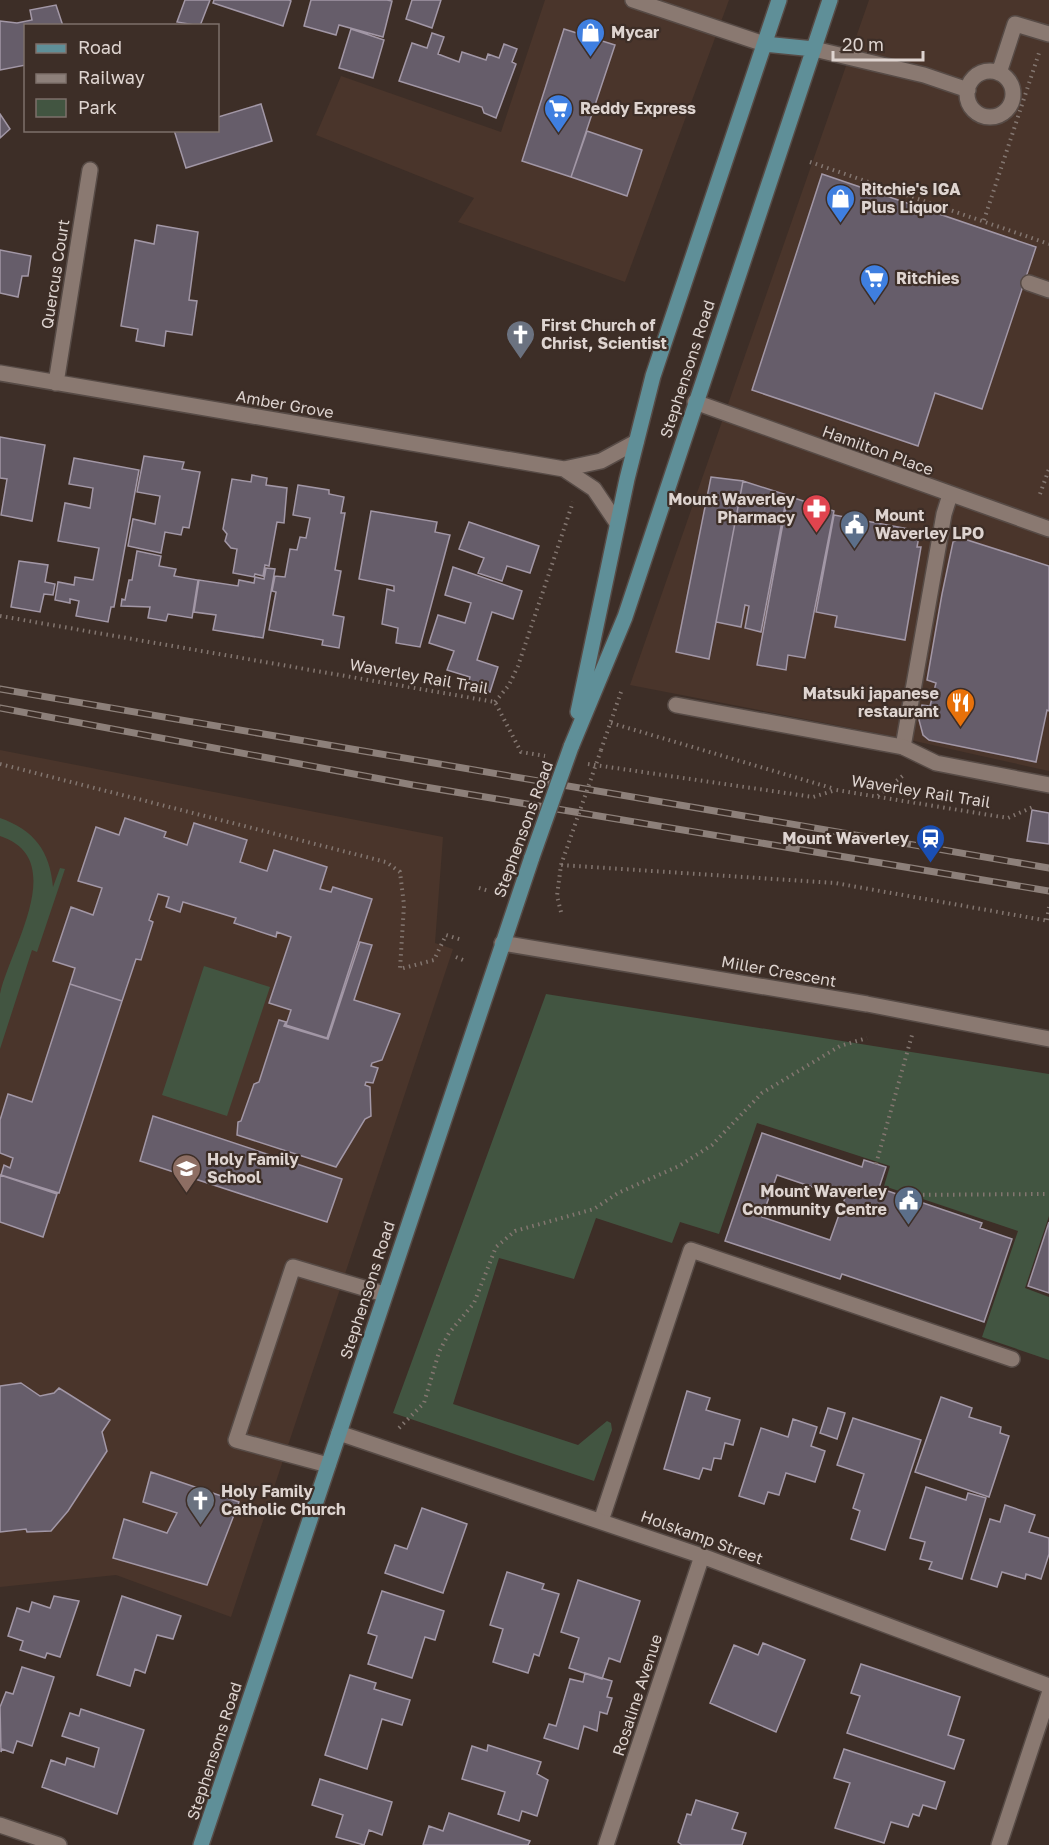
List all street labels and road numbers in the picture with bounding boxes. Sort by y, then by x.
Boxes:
street label: Quercus Court [36,218,74,330]
street label: Stephensons Road [655,297,719,441]
street label: Amber Grove [235,386,335,422]
street label: Hamilton Place [820,421,936,479]
street label: Waverley Rail Trail [348,654,490,698]
street label: Stephensons Road [489,758,557,900]
street label: Waverley Rail Trail [850,770,992,812]
street label: Miller Crescent [720,951,838,991]
street label: Stephensons Road [335,1218,399,1362]
street label: Holskamp Street [638,1506,766,1568]
street label: Rosaline Avenue [608,1632,666,1758]
street label: Stephensons Road [182,1679,246,1823]

